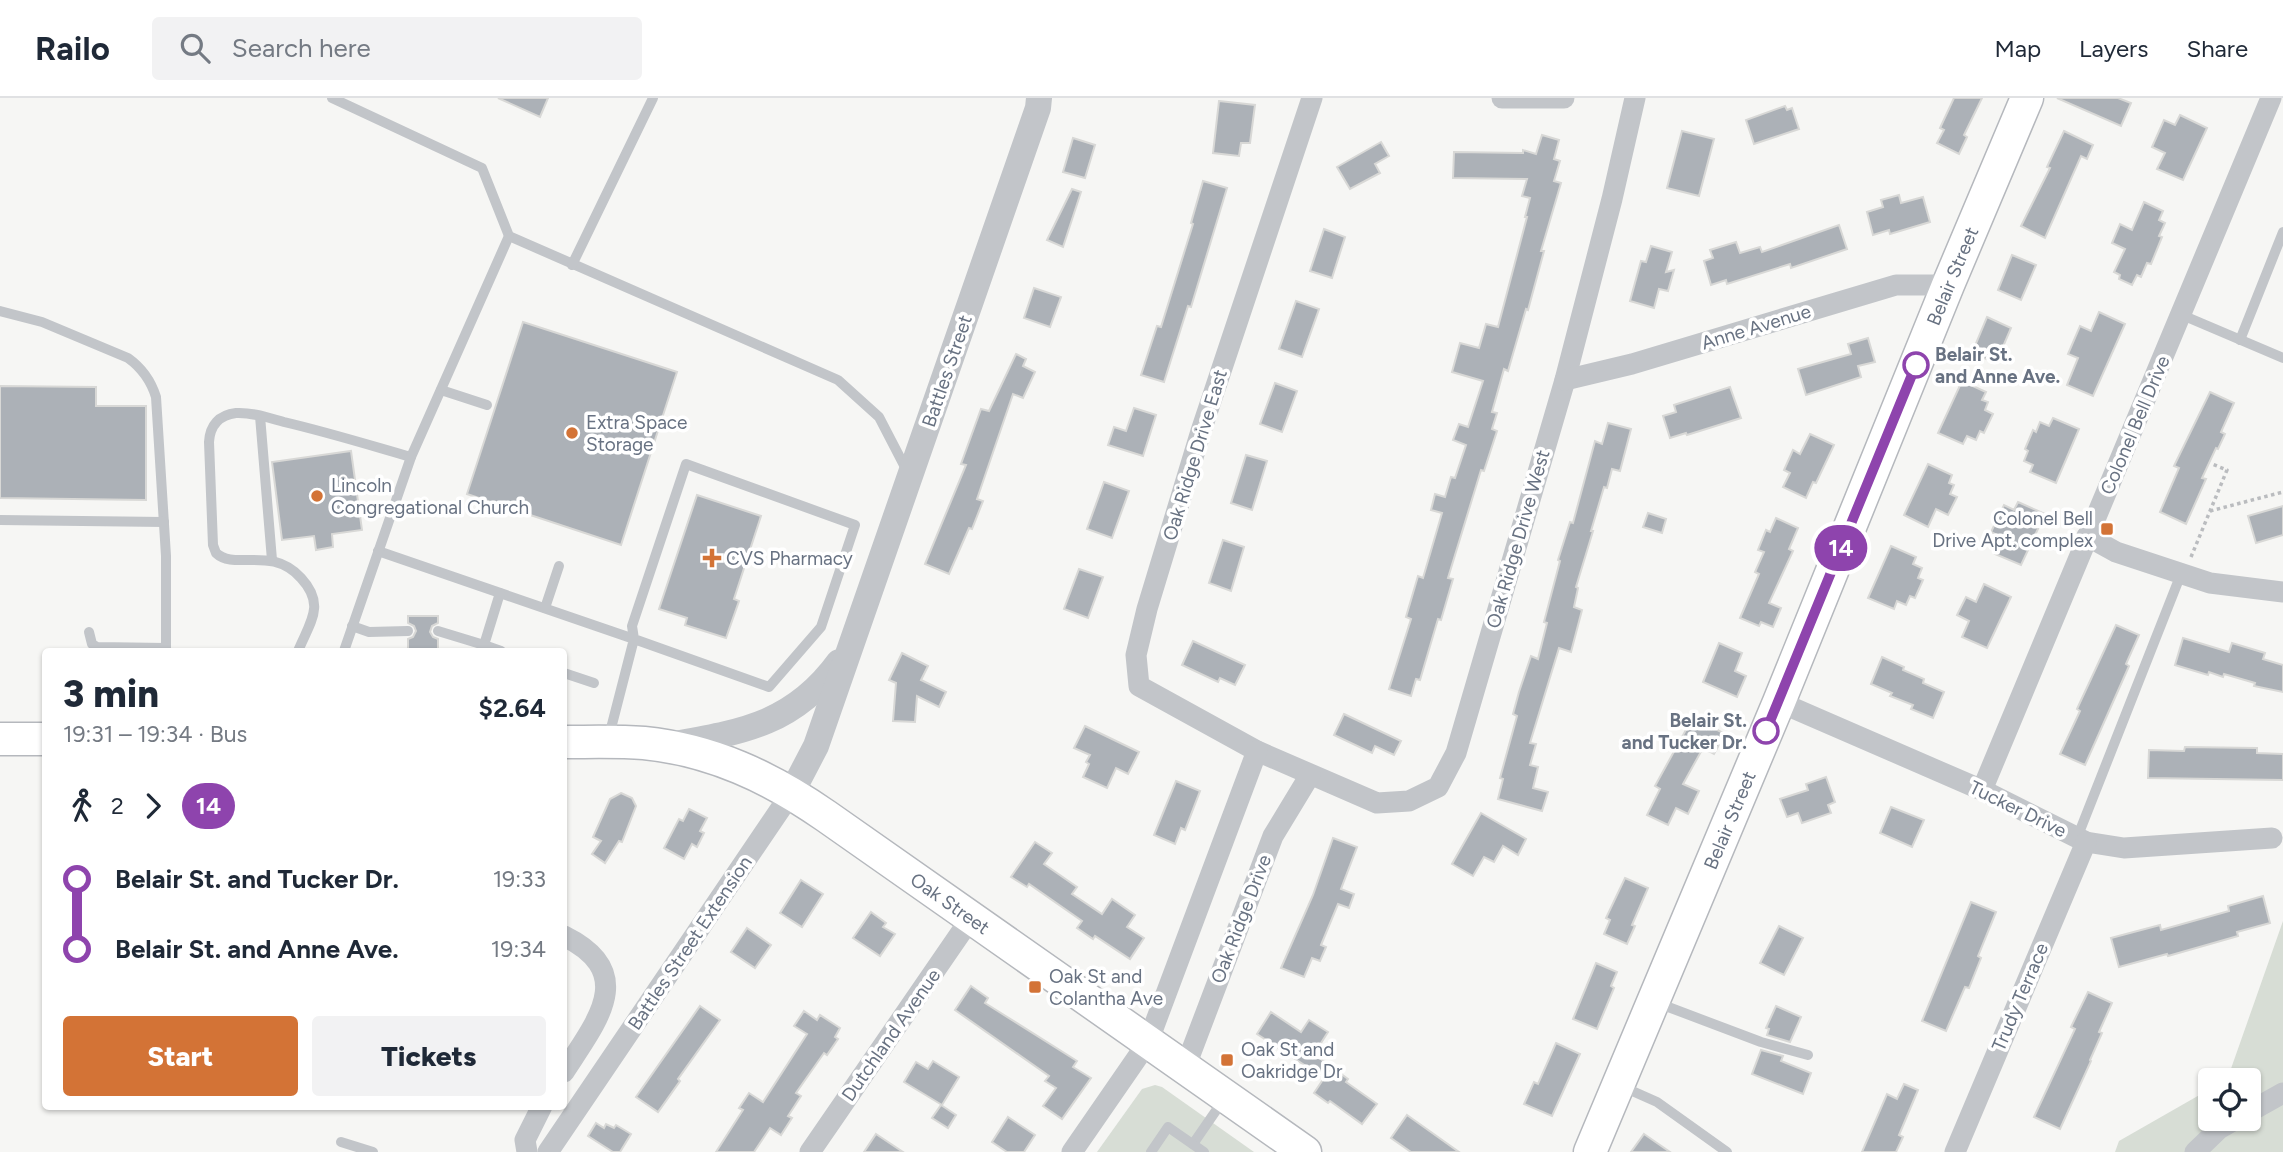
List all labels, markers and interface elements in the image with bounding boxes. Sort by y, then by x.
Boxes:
search box [152,17,642,80]
text: Railo [35,29,110,68]
icon: search [176,29,214,67]
text: Search here [232,32,371,64]
text: Map [1994,34,2041,63]
text: Layers [2079,34,2148,63]
text: Share [2186,34,2248,63]
street label: Belair Street [1921,223,1983,329]
street label: Anne Avenue [1698,299,1814,355]
street label: Battles Street [917,312,977,430]
place label: Belair St. and Anne Ave. [1935,343,2060,388]
marker: Belair St. and Anne Ave. [1903,352,1929,378]
street label: Colonel Bell Drive [2095,352,2175,498]
street label: Oak Ridge Drive East [1158,367,1232,543]
place label: Extra Space Storage [586,411,688,456]
marker: Extra Space Storage [564,425,580,441]
street label: Oak Ridge Drive West [1482,447,1554,631]
place label: Lincoln Congregational Church [331,474,529,519]
marker: Lincoln Congregational Church [309,488,325,504]
place label: Colonel Bell Drive Apt. complex [1932,507,2093,552]
marker: Colonel Bell Drive Apt. complex [2099,521,2115,537]
line badge: 14 [1810,525,1872,571]
text: 14 [1828,533,1854,562]
place label: CVS Pharmacy [726,547,853,570]
marker: CVS Pharmacy [704,550,720,566]
text: 3 min [63,671,159,717]
text: $2.64 [479,692,546,724]
place label: Belair St. and Tucker Dr. [1622,709,1747,754]
marker: Belair St. and Tucker Dr. [1753,718,1779,744]
text: 19:31 – 19:34 · Bus [63,720,247,748]
street label: Belair Street [1699,767,1760,873]
street label: Tucker Drive [1966,776,2070,842]
icon: walk [63,787,101,825]
icon: forward [134,787,172,825]
text: 14 [196,791,221,820]
text: 2 [111,792,124,820]
street label: Oak Ridge Drive [1206,851,1276,987]
street label: Battles Street Extension [623,852,757,1034]
text: Belair St. and Tucker Dr. [115,863,399,895]
text: 19:33 [493,865,546,893]
street label: Oak Street [906,867,994,939]
text: Belair St. and Anne Ave. [115,933,399,965]
text: 19:34 [491,935,546,963]
street label: Trudy Terrace [1987,939,2053,1055]
street label: Dutchland Avenue [837,964,945,1106]
place label: Oak St and Colantha Ave [1049,965,1163,1010]
marker: Oak St and Colantha Ave [1027,979,1043,995]
button: Start [63,1016,298,1096]
button: Tickets [312,1016,546,1096]
place label: Oak St and Oakridge Dr [1241,1038,1343,1083]
marker: Oak St and Oakridge Dr [1219,1052,1235,1068]
map controls [2198,1068,2261,1131]
button: locate [2198,1068,2261,1131]

